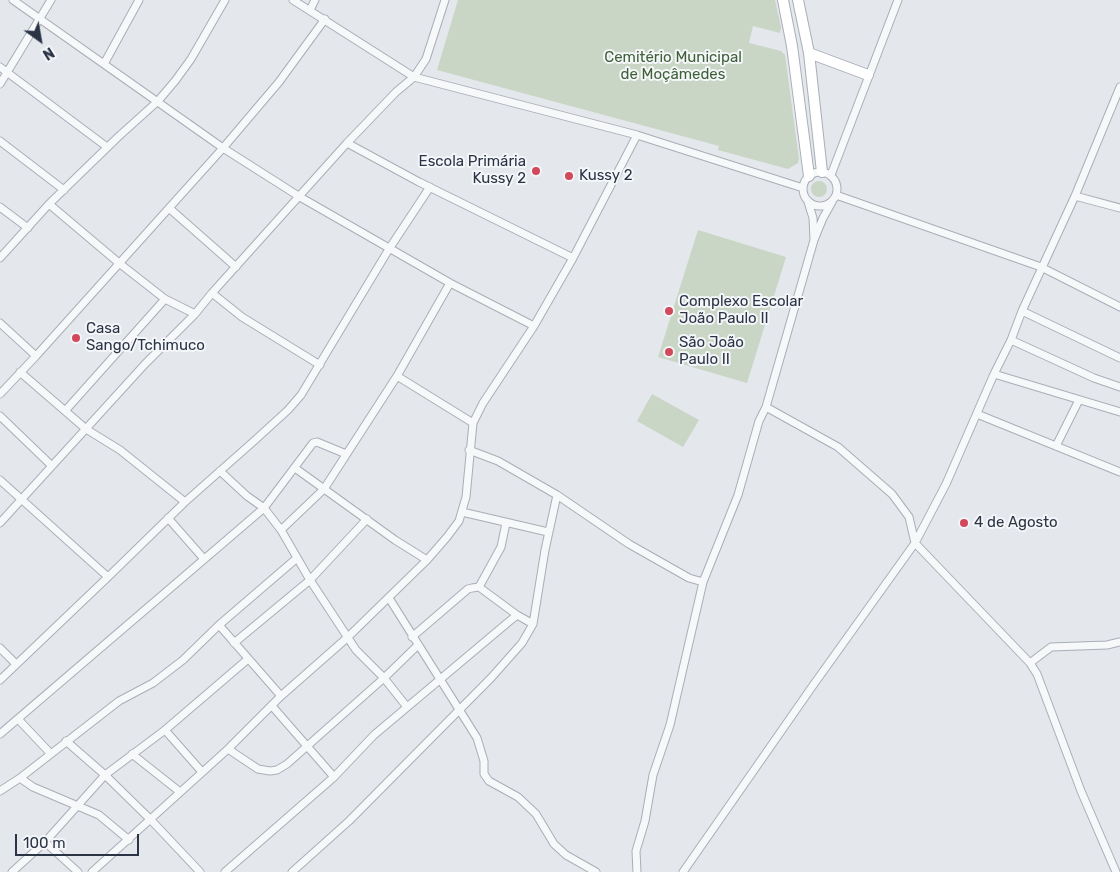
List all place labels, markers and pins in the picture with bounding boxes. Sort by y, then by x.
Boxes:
place label: Escola Primária Kussy 2 [419,153,526,188]
marker: Escola Primária Kussy 2 [530,165,542,177]
place label: Kussy 2 [579,167,632,185]
marker: Kussy 2 [563,170,575,182]
place label: Complexo Escolar João Paulo II [679,293,803,328]
marker: Complexo Escolar João Paulo II [663,305,675,317]
place label: Casa Sango/Tchimuco [86,320,205,355]
marker: Casa Sango/Tchimuco [70,332,82,344]
place label: São João Paulo II [679,334,744,369]
marker: São João Paulo II [663,346,675,358]
place label: 4 de Agosto [974,514,1058,532]
marker: 4 de Agosto [958,517,970,529]

